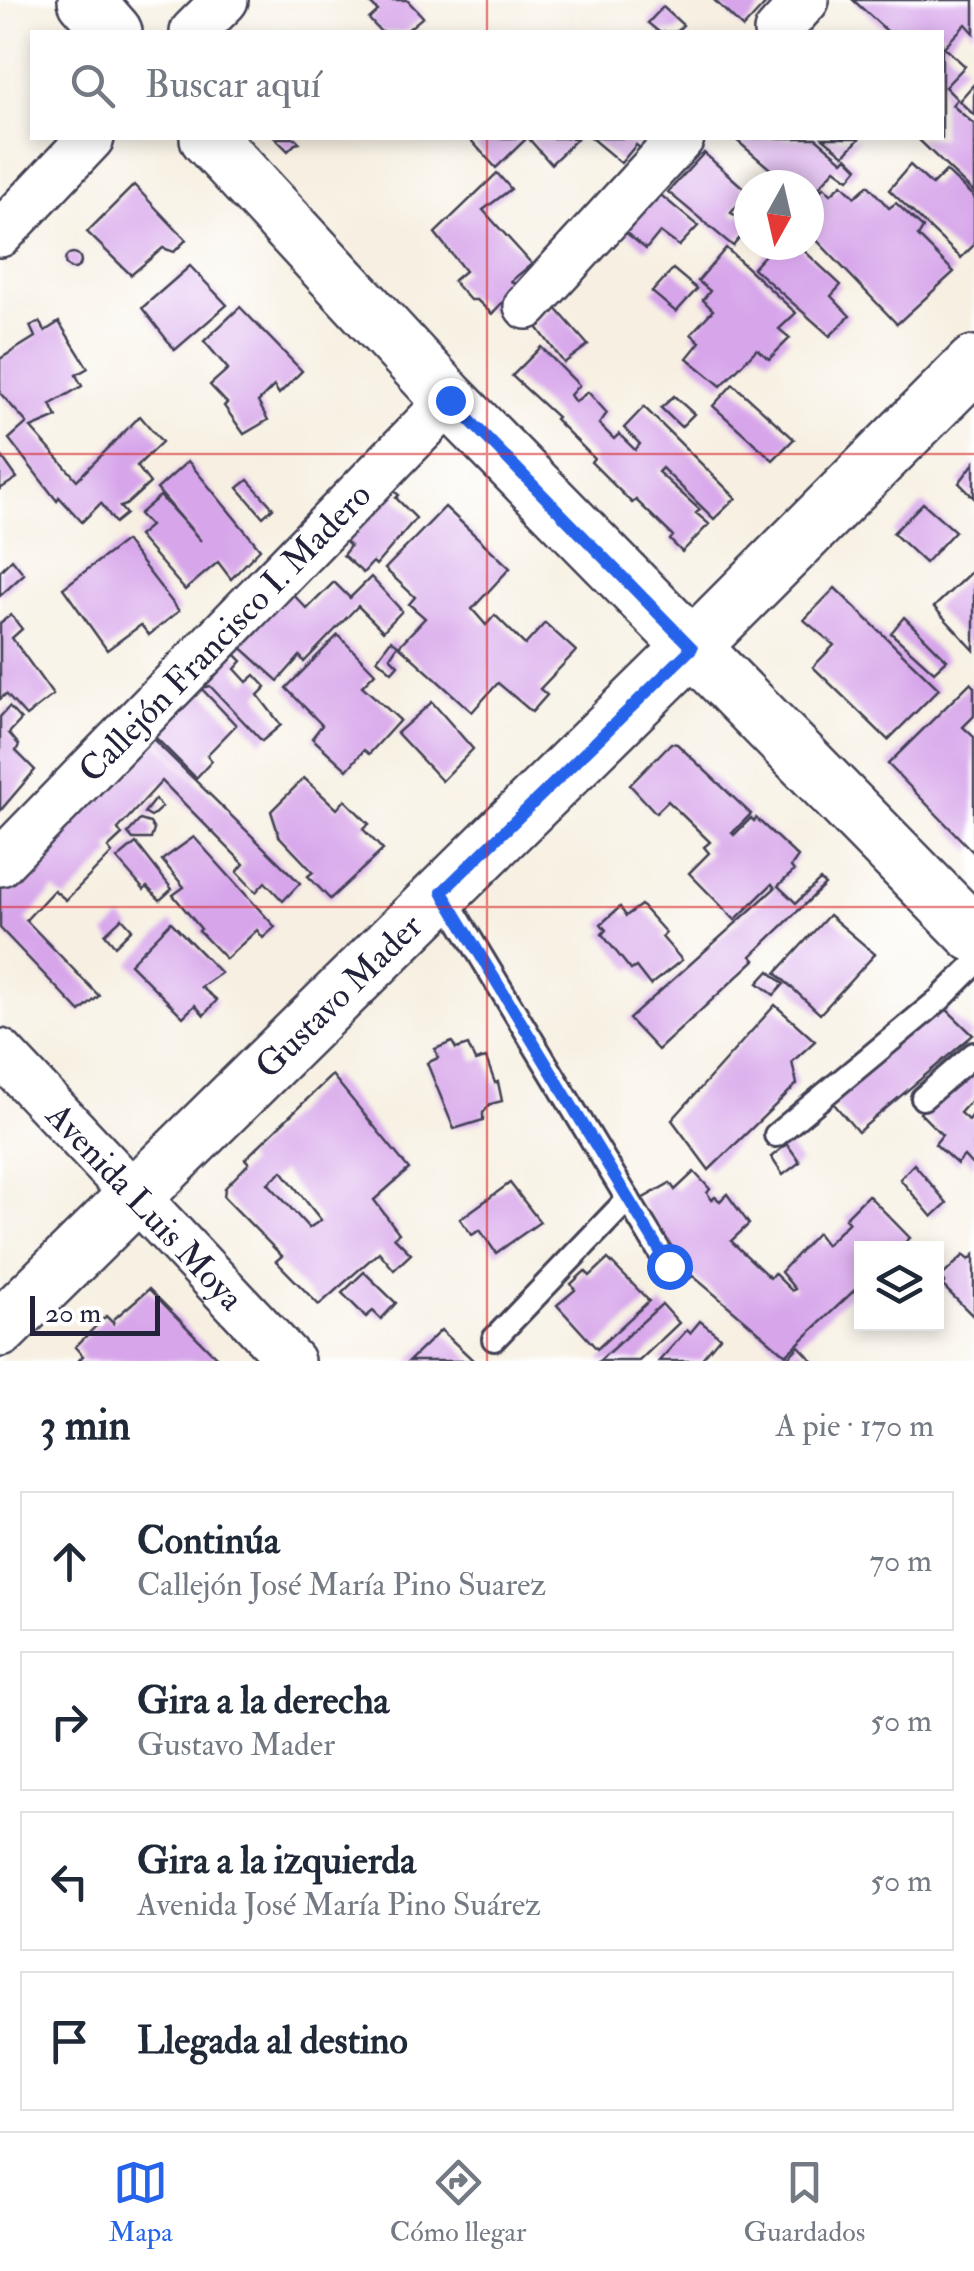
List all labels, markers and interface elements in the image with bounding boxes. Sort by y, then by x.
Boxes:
search box [30,30,944,140]
icon: search [65,58,120,113]
text: Buscar aquí [145,61,321,109]
north arrow [734,170,824,260]
route end [428,378,474,424]
street label: Callejón Francisco I. Madero [70,474,381,792]
street label: Gustavo Mader [246,905,432,1088]
street label: Avenida Luis Moya [36,1093,253,1320]
map controls [854,1241,944,1331]
button: layers [854,1241,944,1331]
route start [647,1244,693,1290]
scale bar [30,1291,160,1336]
text: 20 m [45,1296,101,1331]
text: 3 min [40,1400,130,1452]
text: A pie · 170 m [775,1406,934,1446]
text: Continúa [137,1517,280,1565]
icon: ahead [42,1534,97,1589]
text: 70 m [869,1541,932,1581]
text: Callejón José María Pino Suarez [137,1565,546,1605]
text: Gira a la derecha [137,1677,389,1725]
icon: right [42,1694,97,1749]
text: 50 m [870,1701,932,1741]
text: Gustavo Mader [137,1725,335,1765]
text: Gira a la izquierda [137,1837,416,1885]
icon: left [42,1854,97,1909]
text: 50 m [870,1861,932,1901]
text: Avenida José María Pino Suárez [137,1885,541,1925]
icon: arrive [42,2014,97,2069]
text: Llegada al destino [137,2017,408,2065]
tab: Mapa [109,2155,173,2250]
tab: Cómo llegar [390,2155,526,2250]
tab: Guardados [743,2155,865,2250]

